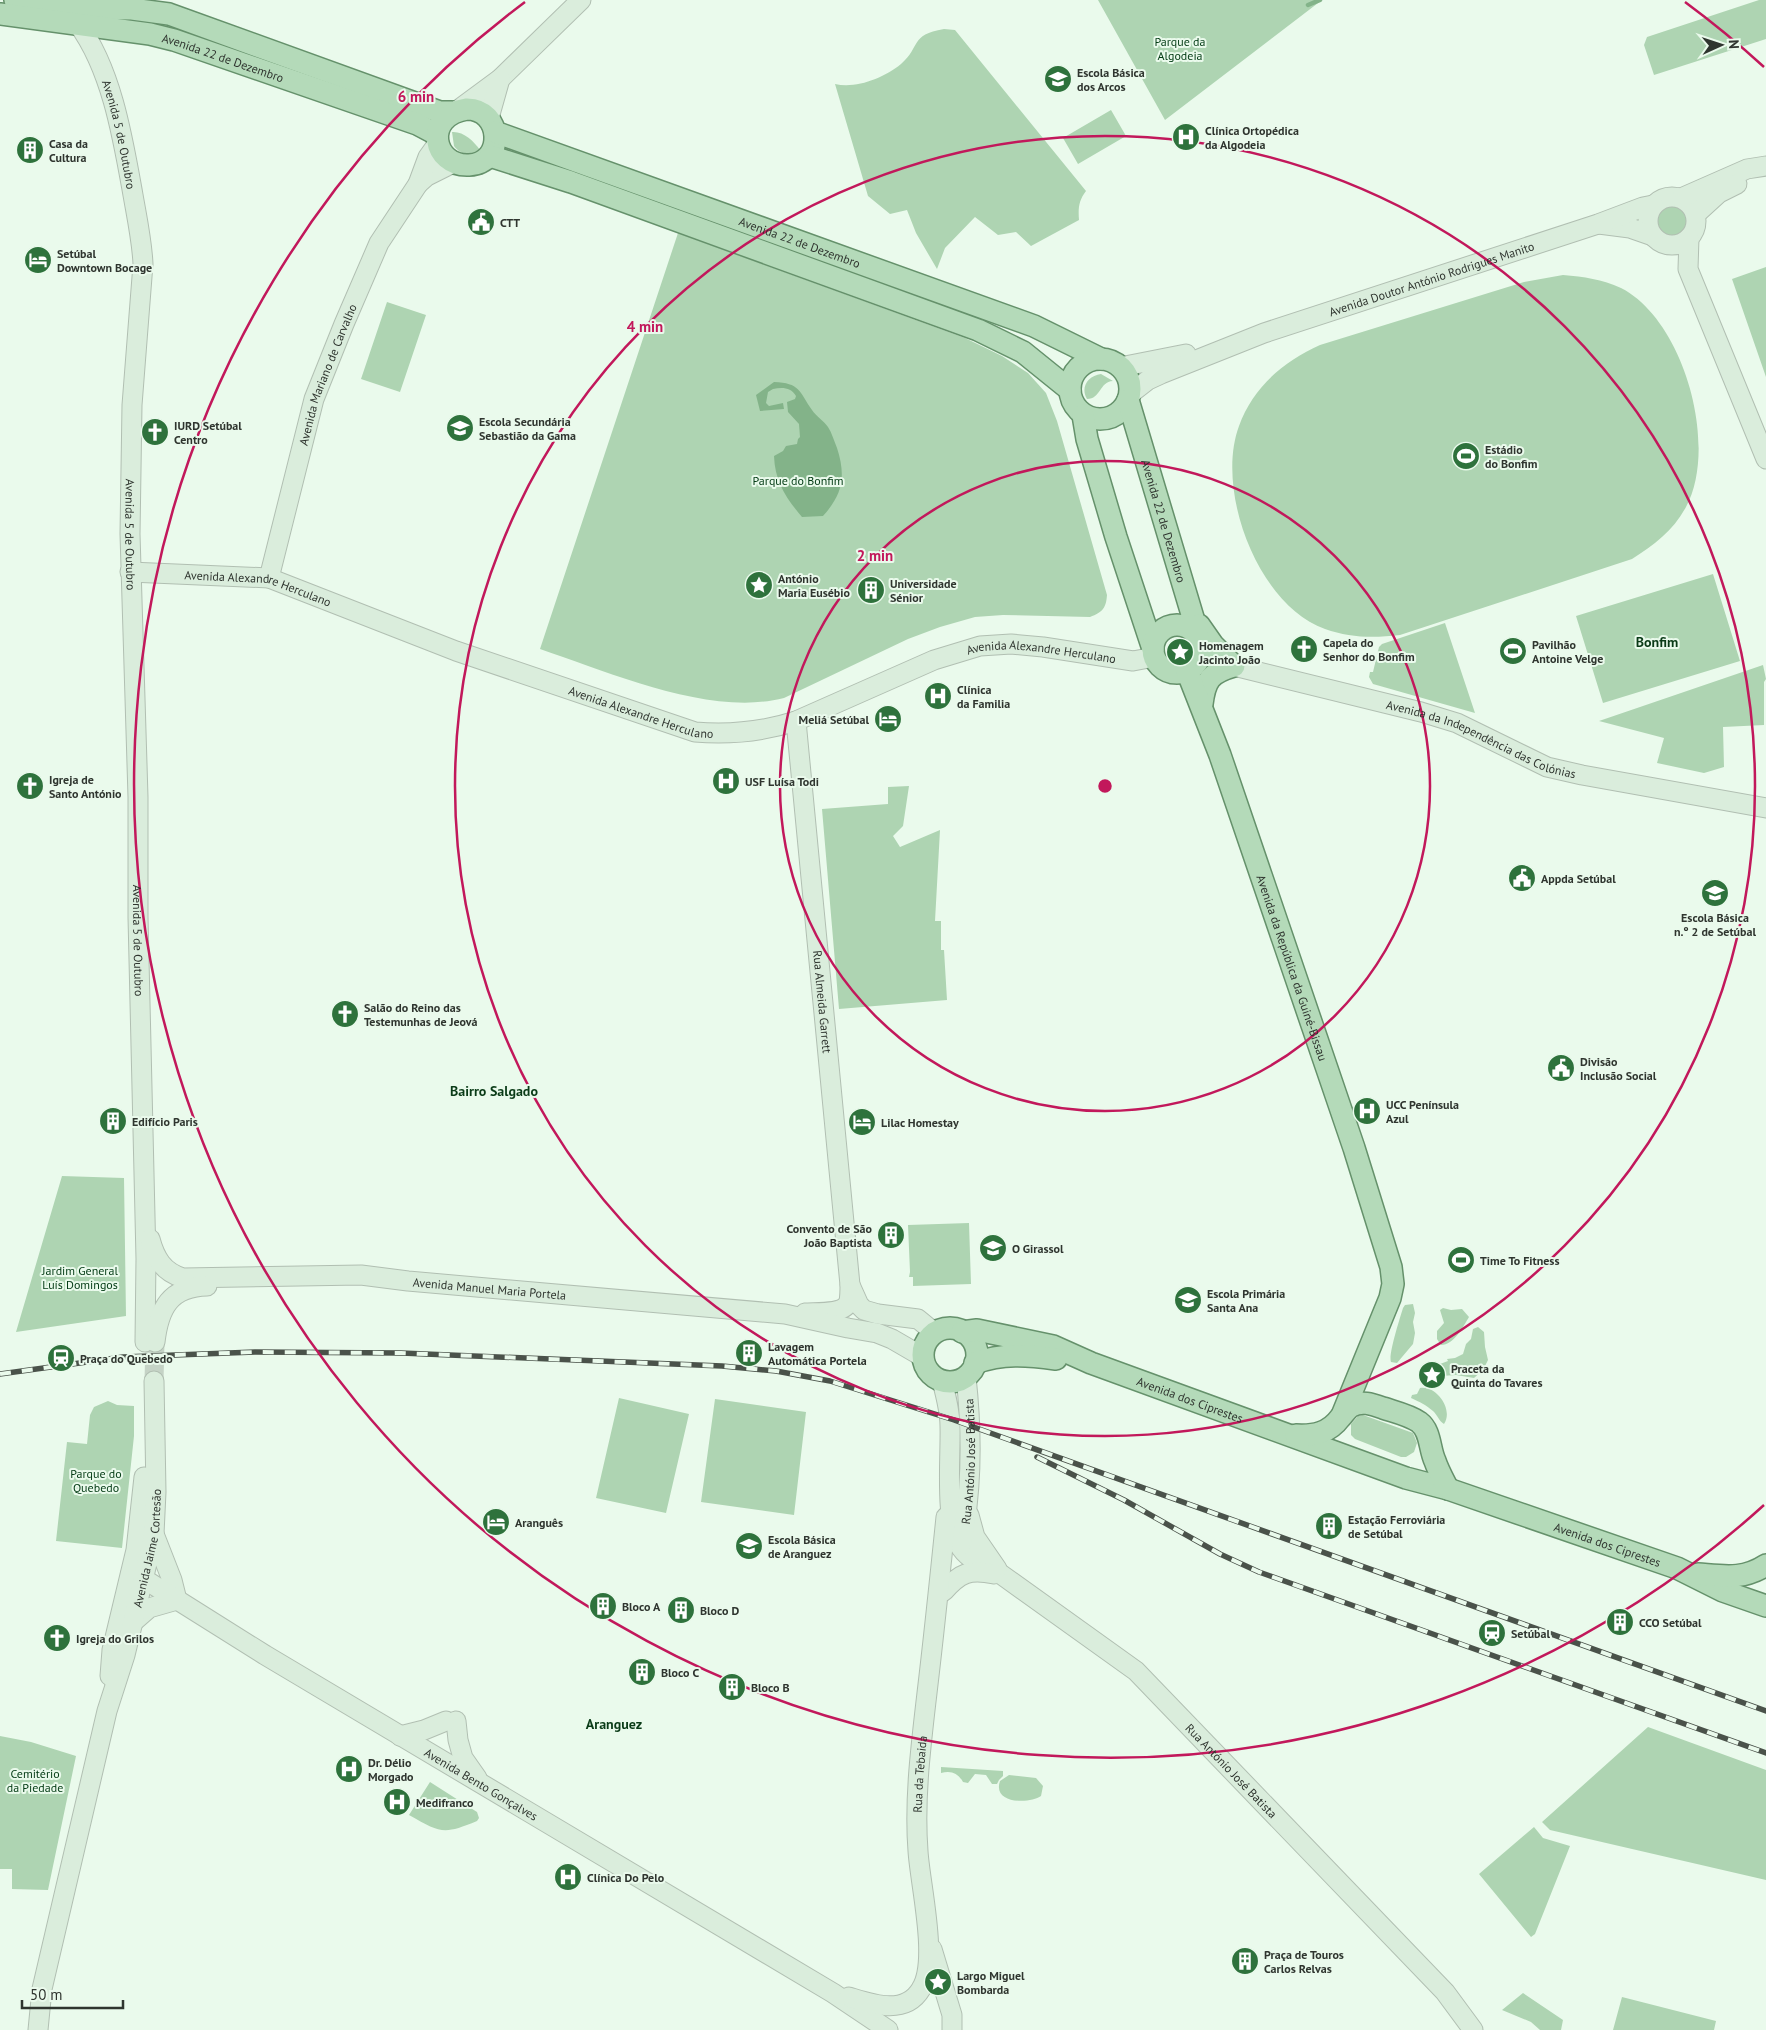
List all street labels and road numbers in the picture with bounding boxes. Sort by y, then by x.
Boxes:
street label: Avenida 22 de Dezembro [161,30,286,85]
street label: Avenida 5 de Outubro [99,78,139,190]
street label: Avenida 22 de Dezembro [737,213,863,270]
street label: Avenida Doutor António Rodrigues Manito [1327,238,1536,319]
street label: Avenida Mariano de Carvalho [295,301,359,447]
street label: Avenida 22 de Dezembro [1139,457,1190,584]
street label: Avenida 5 de Outubro [122,479,139,591]
street label: Avenida Alexandre Herculano [184,567,334,609]
street label: Avenida Alexandre Herculano [964,636,1117,666]
street label: Avenida Alexandre Herculano [567,682,714,741]
street label: Avenida da Independência das Colónias [1385,696,1577,781]
street label: Avenida da República da Guiné-Bissau [1254,873,1331,1063]
street label: Avenida 5 de Outubro [131,885,147,996]
street label: Rua Almeida Garrett [810,950,835,1054]
street label: Avenida Manuel Maria Portela [412,1274,567,1302]
street label: Avenida dos Ciprestes [1135,1373,1245,1425]
street label: Rua António José Batista [957,1398,978,1525]
street label: Avenida Jaime Cortesão [129,1488,164,1609]
street label: Avenida dos Ciprestes [1552,1519,1663,1569]
street label: Rua António José Batista [1183,1720,1281,1821]
street label: Rua da Tebaida [909,1735,930,1813]
street label: Avenida Bento Gonçalves [422,1744,541,1823]

